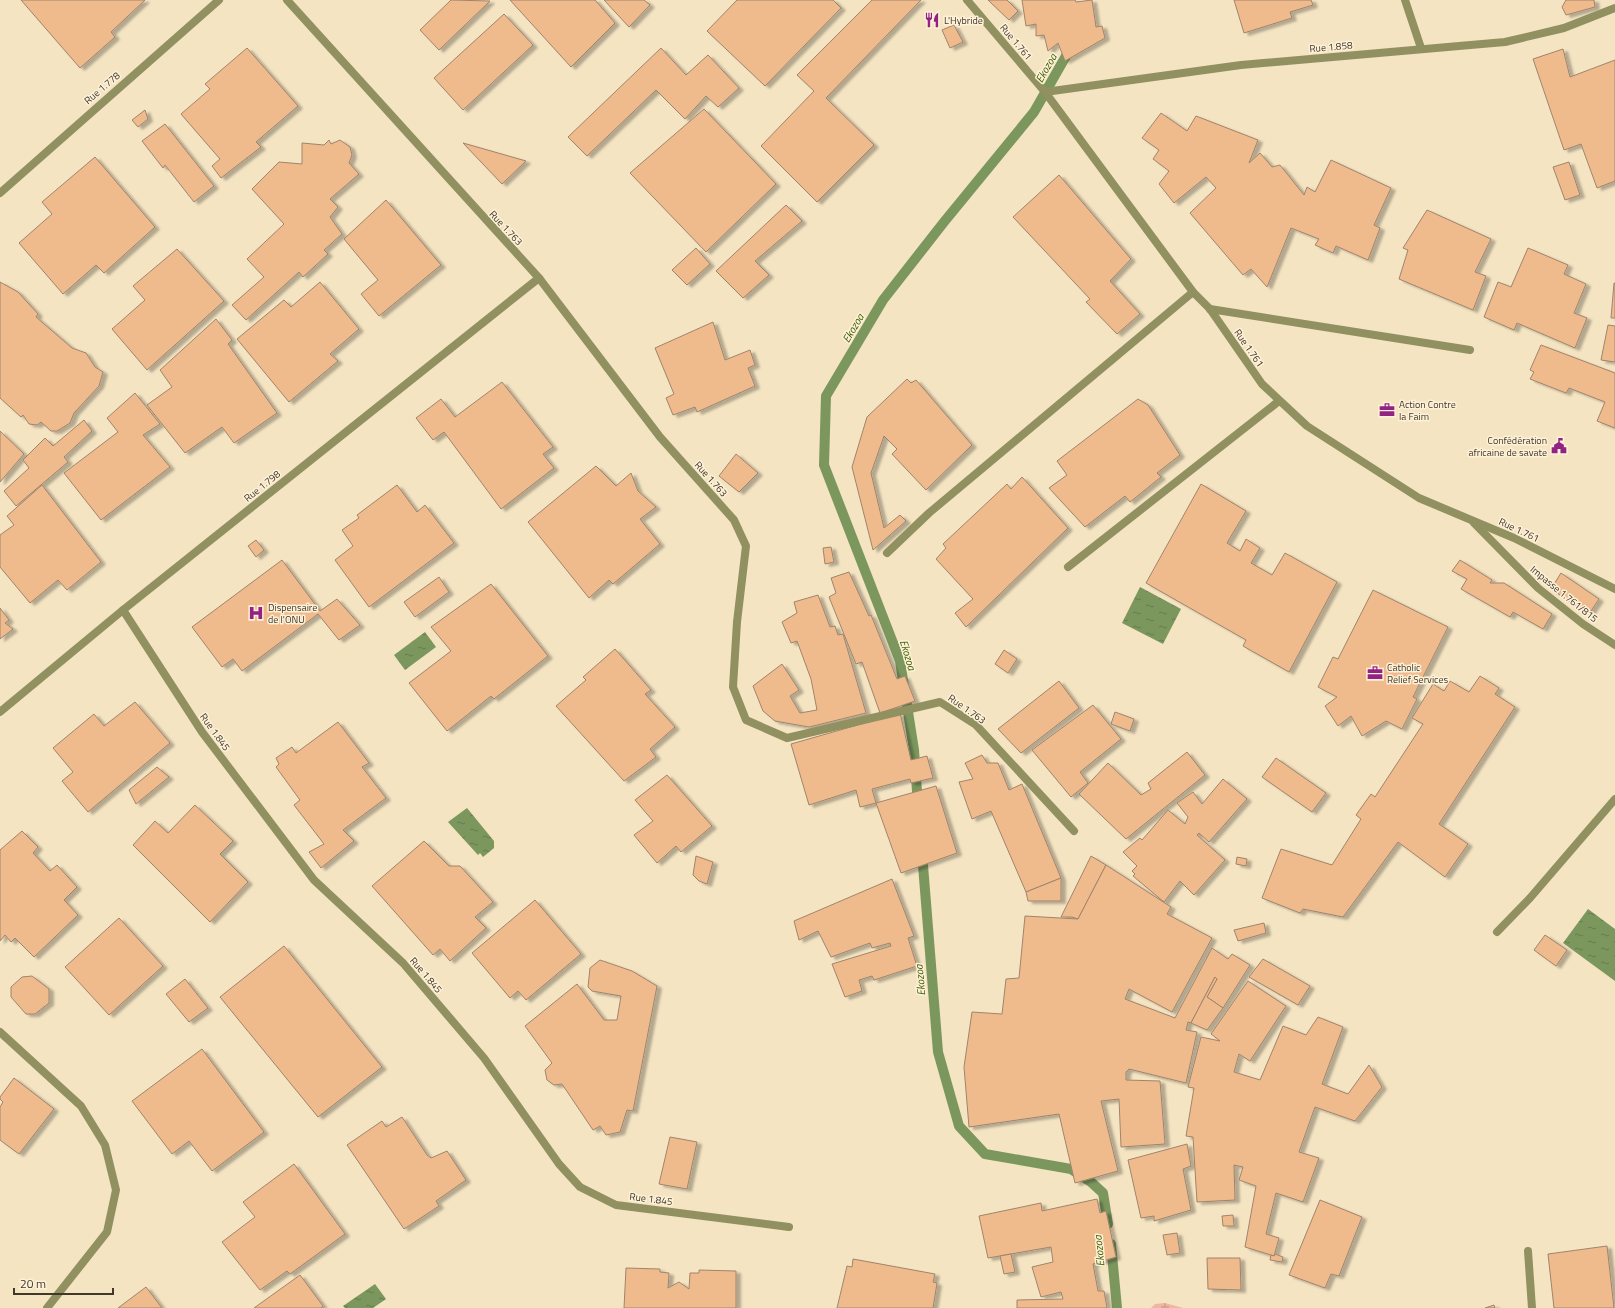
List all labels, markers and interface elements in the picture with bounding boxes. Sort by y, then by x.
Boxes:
restaurant icon: L'Hybride [923,11,941,29]
place label: L'Hybride [944,13,983,28]
street label: Rue 1.761 [996,21,1036,63]
street label: Rue 1.858 [1309,38,1354,56]
water label: Ekozoa [1031,50,1061,85]
street label: Rue 1.778 [81,68,124,108]
street label: Rue 1.763 [486,207,526,249]
water label: Ekozoa [838,310,868,345]
street label: Rue 1.761 [1230,326,1268,370]
place label: Action Contre la Faim [1399,397,1456,424]
office icon: Action Contre la Faim [1378,401,1396,419]
place label: Confédération africaine de savate [1468,433,1547,460]
public building icon: Confédération africaine de savate [1550,437,1568,455]
street label: Rue 1.763 [691,458,731,500]
street label: Rue 1.798 [240,466,284,505]
street label: Rue 1.761 [1496,514,1542,546]
street label: Impasse 1.761/815 [1527,562,1601,626]
place label: Dispensaire de l'ONU [268,600,317,627]
hospital icon: Dispensaire de l'ONU [247,604,265,622]
water label: Ekozoa [896,638,920,673]
place label: Catholic Relief Services [1387,660,1448,687]
office icon: Catholic Relief Services [1366,664,1384,682]
street label: Rue 1.763 [945,690,989,728]
street label: Rue 1.845 [196,710,234,754]
street label: Rue 1.845 [406,954,446,997]
water label: Ekozoa [911,963,929,996]
street label: Rue 1.845 [629,1189,674,1209]
water label: Ekozoa [1089,1234,1109,1267]
scale bar [14,1270,113,1296]
text: 20 m [20,1274,46,1293]

